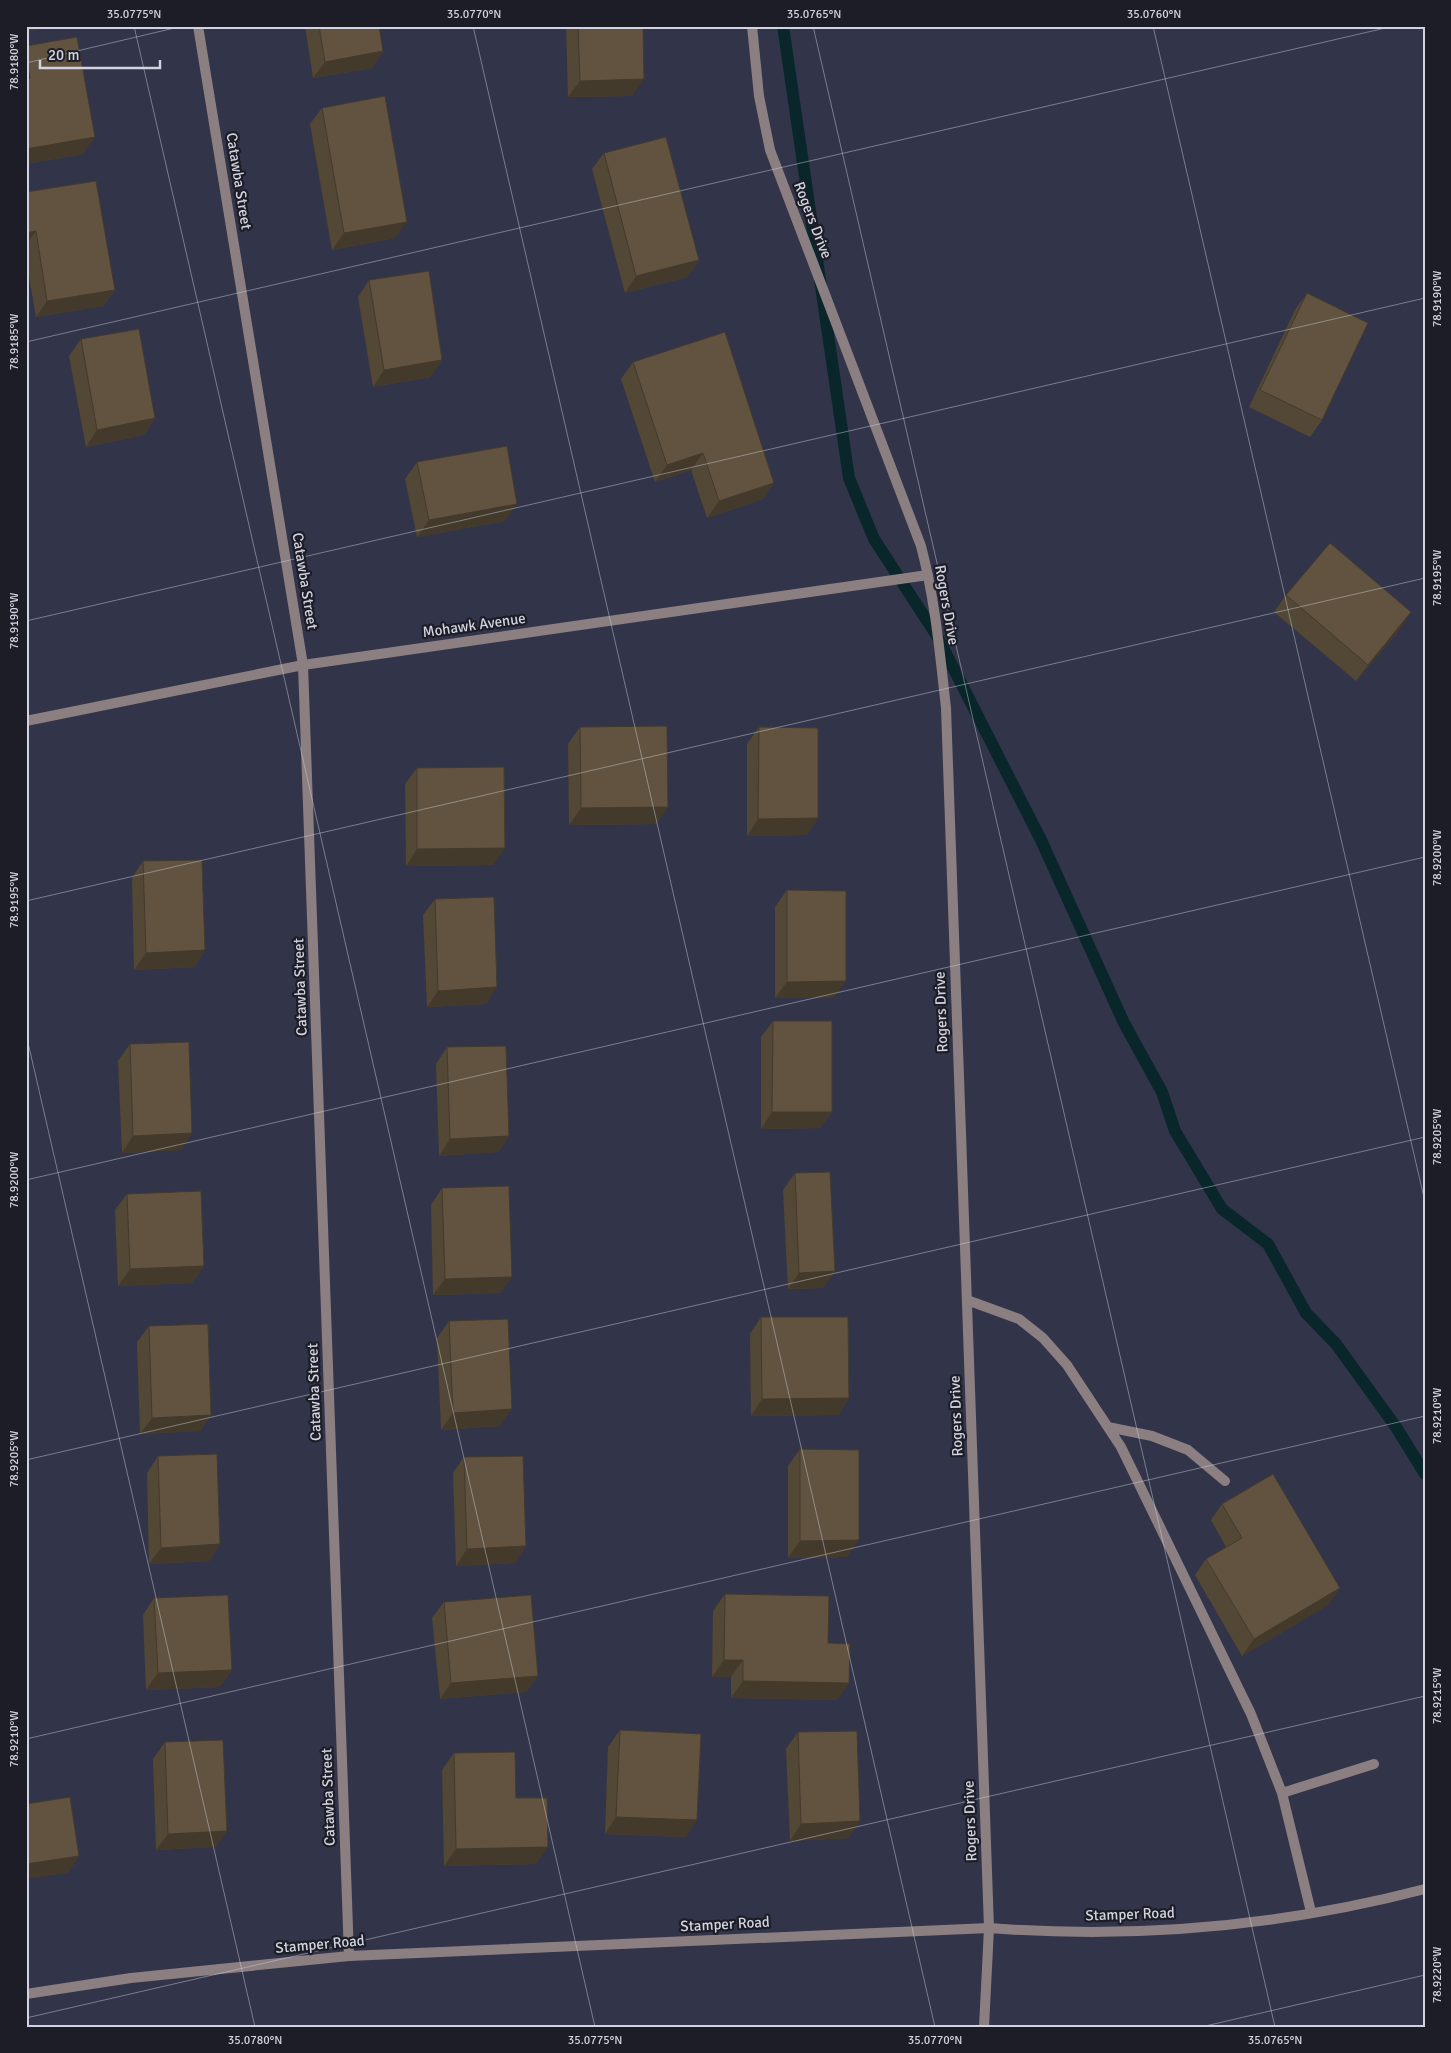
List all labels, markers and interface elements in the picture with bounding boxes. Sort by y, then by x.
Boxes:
text: 35.0775°N [107,7,161,22]
text: 35.0770°N [447,7,501,22]
text: 35.0765°N [787,7,841,22]
text: 35.0760°N [1127,7,1181,22]
text: 78.9180°W [7,34,22,90]
scale bar [40,38,160,70]
text: 20 m [48,46,79,64]
street label: Catawba Street [222,131,256,231]
street label: Rogers Drive [790,179,836,261]
text: 78.9190°W [1430,271,1445,327]
text: 78.9185°W [7,314,22,370]
street label: Catawba Street [288,531,322,631]
text: 78.9195°W [1430,550,1445,606]
street label: Rogers Drive [931,564,963,646]
text: 78.9190°W [7,593,22,649]
street label: Mohawk Avenue [421,609,527,641]
text: 78.9200°W [1430,830,1445,886]
text: 78.9195°W [7,872,22,928]
street label: Catawba Street [289,938,311,1036]
street label: Rogers Drive [931,971,951,1053]
text: 78.9205°W [1430,1109,1445,1165]
text: 78.9200°W [7,1152,22,1208]
street label: Catawba Street [303,1343,325,1441]
street label: Rogers Drive [946,1375,966,1457]
text: 78.9210°W [1430,1388,1445,1444]
text: 78.9205°W [7,1431,22,1487]
text: 78.9215°W [1430,1668,1445,1724]
text: 78.9210°W [7,1711,22,1767]
street label: Catawba Street [317,1748,339,1846]
street label: Rogers Drive [960,1780,980,1862]
street label: Stamper Road [1085,1903,1175,1925]
street label: Stamper Road [680,1913,770,1935]
street label: Stamper Road [275,1931,365,1957]
text: 78.9220°W [1430,1947,1445,2003]
text: 35.0780°N [228,2033,282,2048]
text: 35.0775°N [568,2033,622,2048]
text: 35.0770°N [908,2033,962,2048]
text: 35.0765°N [1248,2033,1302,2048]

